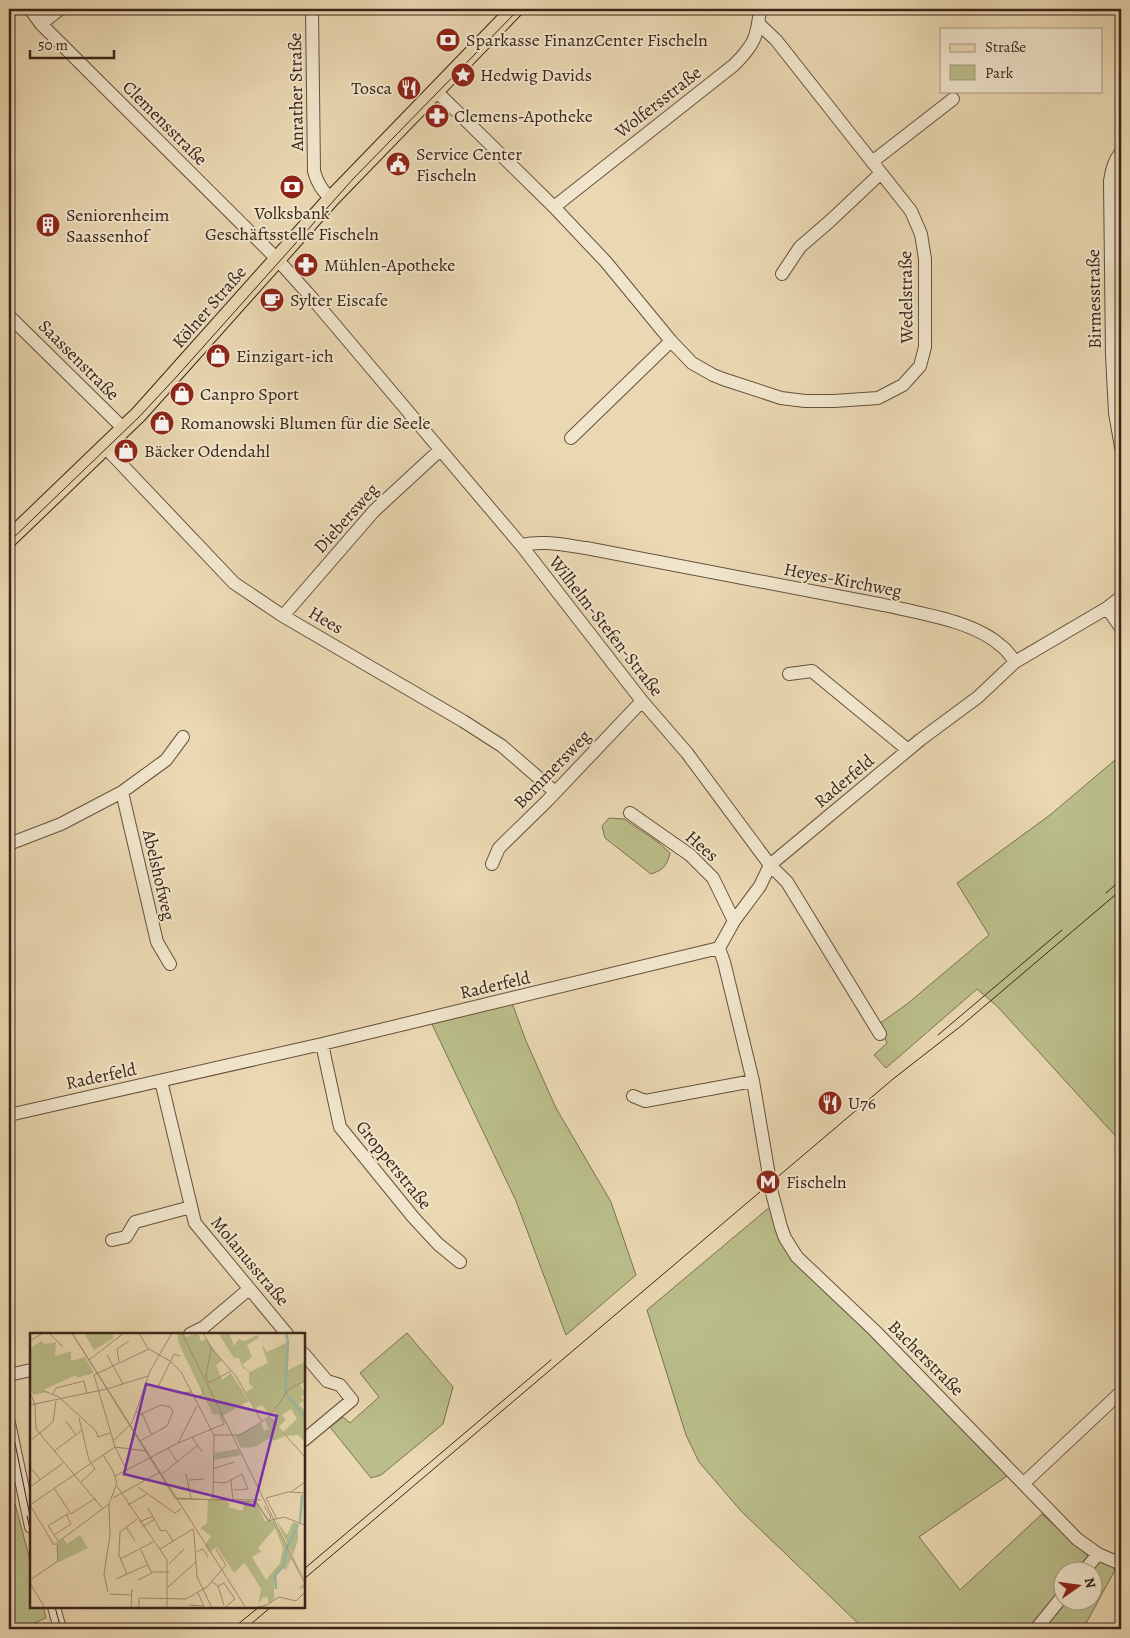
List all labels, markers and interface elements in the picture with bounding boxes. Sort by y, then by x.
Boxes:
bank icon: Sparkasse FinanzCenter Fischeln [435,27,461,53]
scale bar [30,28,114,60]
place label: Sparkasse FinanzCenter Fischeln [466,28,708,52]
legend [940,28,1102,92]
street label: Anrather Straße [283,33,309,152]
text: 50 m [38,35,68,55]
text: Straße [985,37,1026,57]
street label: Wolfersstraße [609,61,706,144]
place icon: Hedwig Davids [450,62,476,88]
place label: Hedwig Davids [480,63,592,87]
text: Park [985,63,1014,83]
street label: Clemensstraße [117,75,213,171]
restaurant icon: Tosca [396,75,422,101]
place label: Tosca [351,76,393,100]
pharmacy icon: Clemens-Apotheke [424,103,450,129]
place label: Clemens-Apotheke [454,104,593,128]
place label: Service Center Fischeln [416,142,522,187]
public building icon: Service Center Fischeln [385,151,411,177]
bank icon: Volksbank Geschäftsstelle Fischeln [279,174,305,200]
place label: Volksbank Geschäftsstelle Fischeln [205,201,379,246]
place label: Seniorenheim Saassenhof [66,203,170,248]
building icon: Seniorenheim Saassenhof [35,212,61,238]
street label: Birmesstraße [1081,249,1107,349]
street label: Wedelstraße [893,251,919,344]
pharmacy icon: Mühlen-Apotheke [293,252,319,278]
place label: Mühlen-Apotheke [324,253,455,277]
street label: Kölner Straße [167,261,251,353]
cafe icon: Sylter Eiscafe [259,287,285,313]
place label: Sylter Eiscafe [290,288,388,312]
street label: Saassenstraße [33,314,125,406]
shop icon: Einzigart-ich [205,343,231,369]
place label: Einzigart-ich [236,344,334,368]
shop icon: Canpro Sport [169,381,195,407]
place label: Canpro Sport [200,382,299,406]
shop icon: Romanowski Blumen für die Seele [149,410,175,436]
place label: Romanowski Blumen für die Seele [180,411,430,435]
shop icon: Bäcker Odendahl [113,438,139,464]
place label: Bäcker Odendahl [144,439,271,463]
street label: Diebersweg [308,478,384,558]
street label: Wilhelm-Stefen-Straße [543,550,669,701]
street label: Heyes-Kirchweg [782,557,904,603]
street label: Hees [304,600,348,640]
street label: Bommersweg [508,724,596,814]
street label: Raderfeld [809,749,879,813]
street label: Hees [680,825,724,867]
street label: Abelshofweg [137,826,181,923]
street label: Raderfeld [458,965,533,1005]
street label: Raderfeld [64,1057,139,1095]
restaurant icon: U76 [817,1090,843,1116]
place label: U76 [848,1091,876,1115]
street label: Gropperstraße [351,1115,437,1215]
metro station icon: Fischeln [755,1169,781,1195]
place label: Fischeln [786,1170,847,1194]
street label: Molanusstraße [205,1211,295,1311]
street label: Bacherstraße [883,1315,969,1401]
inset map [30,1333,305,1608]
north arrow [1052,1560,1102,1610]
text: N [1080,1576,1101,1590]

